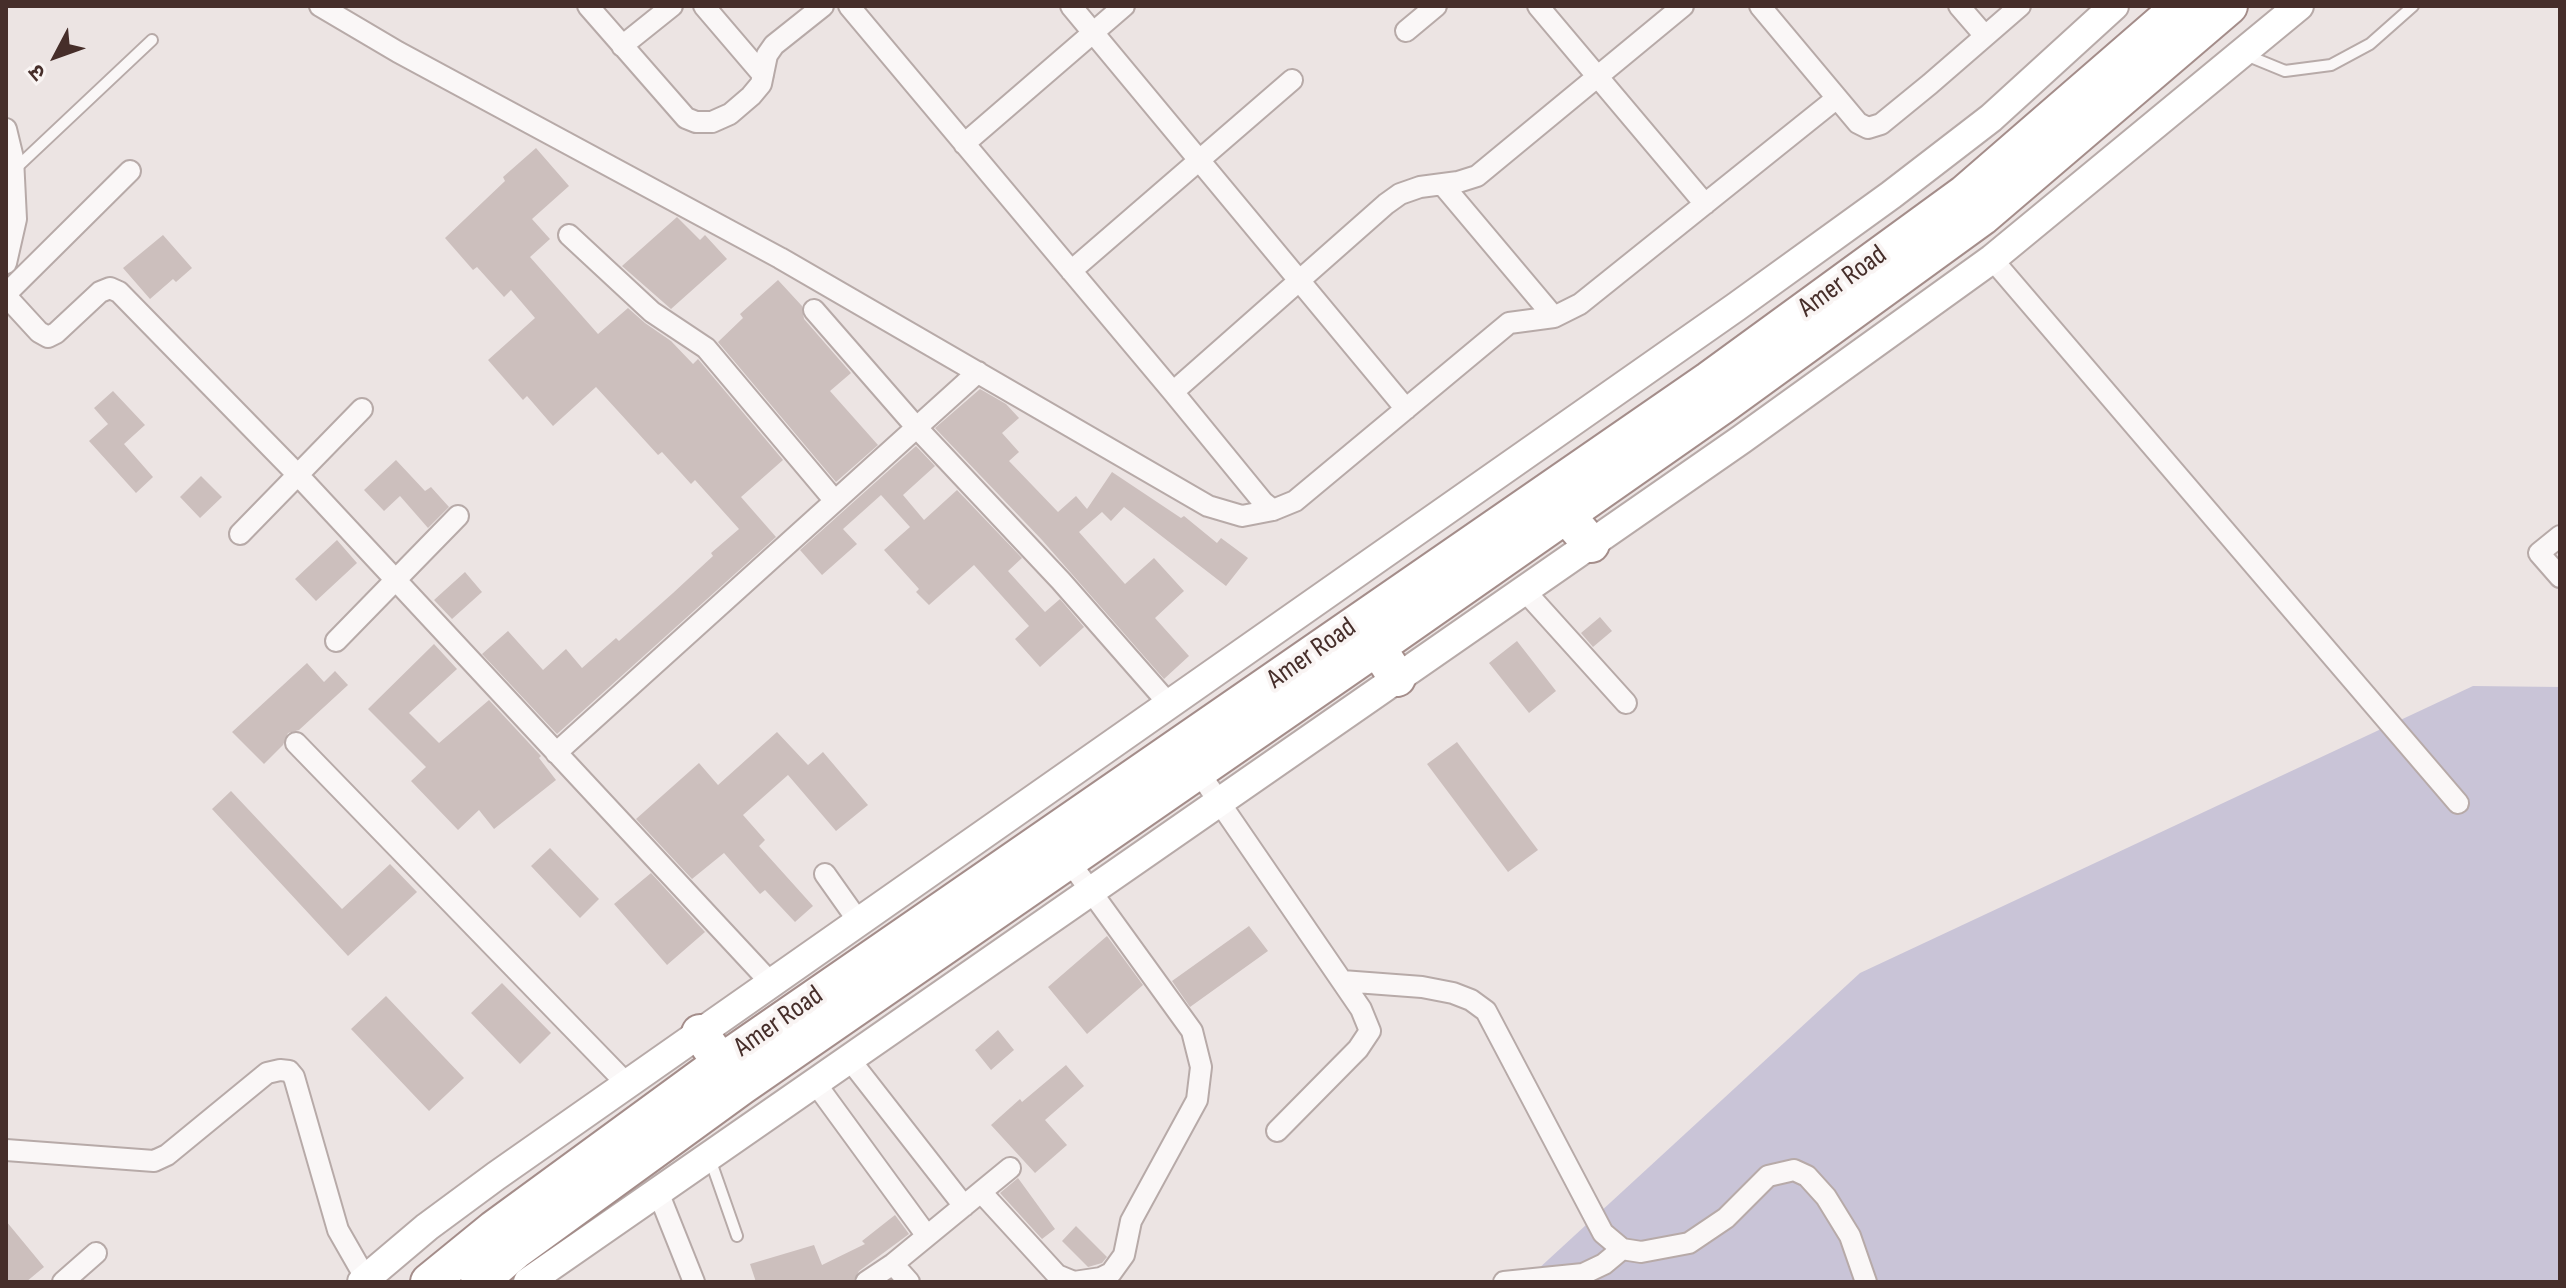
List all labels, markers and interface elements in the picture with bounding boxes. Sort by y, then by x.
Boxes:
north arrow [16,16,96,96]
text: उ [23,58,52,86]
street label: Amer Road [1792,239,1894,325]
street label: Amer Road [1261,611,1363,697]
street label: Amer Road [728,979,830,1065]

